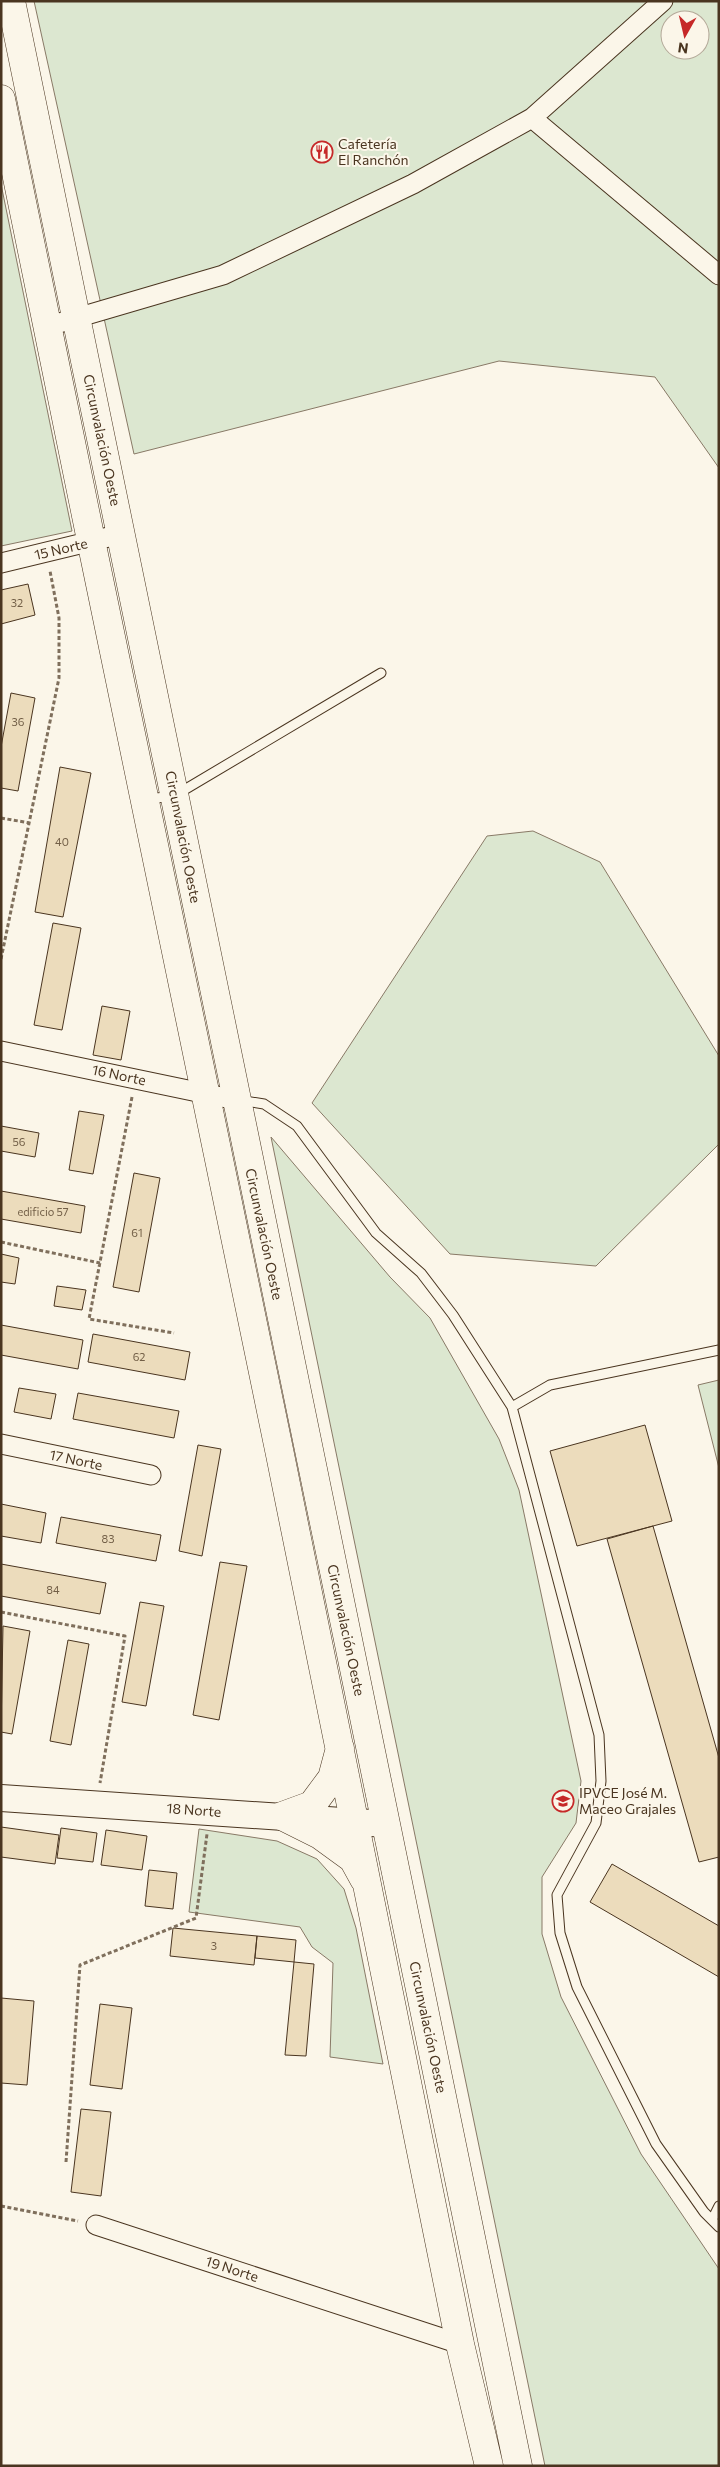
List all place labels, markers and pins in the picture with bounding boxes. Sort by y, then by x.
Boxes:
place label: Cafetería El Ranchón [338,135,409,168]
restaurant icon: Cafetería El Ranchón [310,140,334,164]
place label: IPVCE José M. Maceo Grajales [579,1784,676,1817]
school or university icon: IPVCE José M. Maceo Grajales [551,1789,575,1813]

